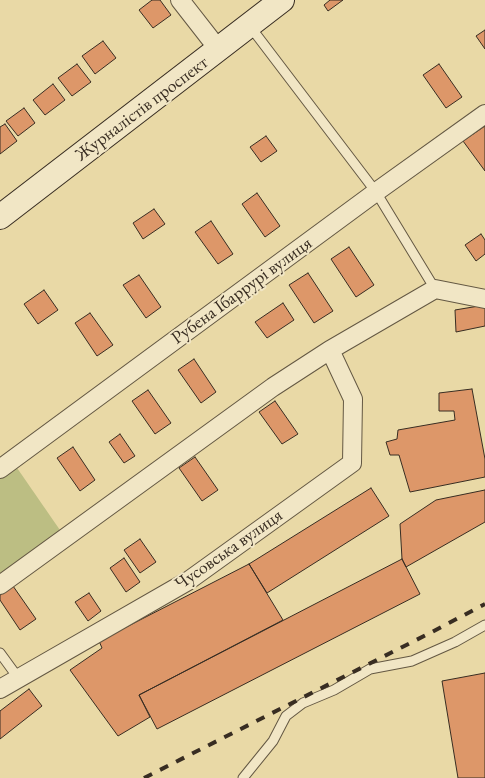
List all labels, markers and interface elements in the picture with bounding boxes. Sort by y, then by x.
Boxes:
street label: Журналістів проспект [71,52,213,166]
street label: Рубена Ібаррурі вулиця [168,233,316,349]
street label: Чусовська вулиця [171,505,287,595]

